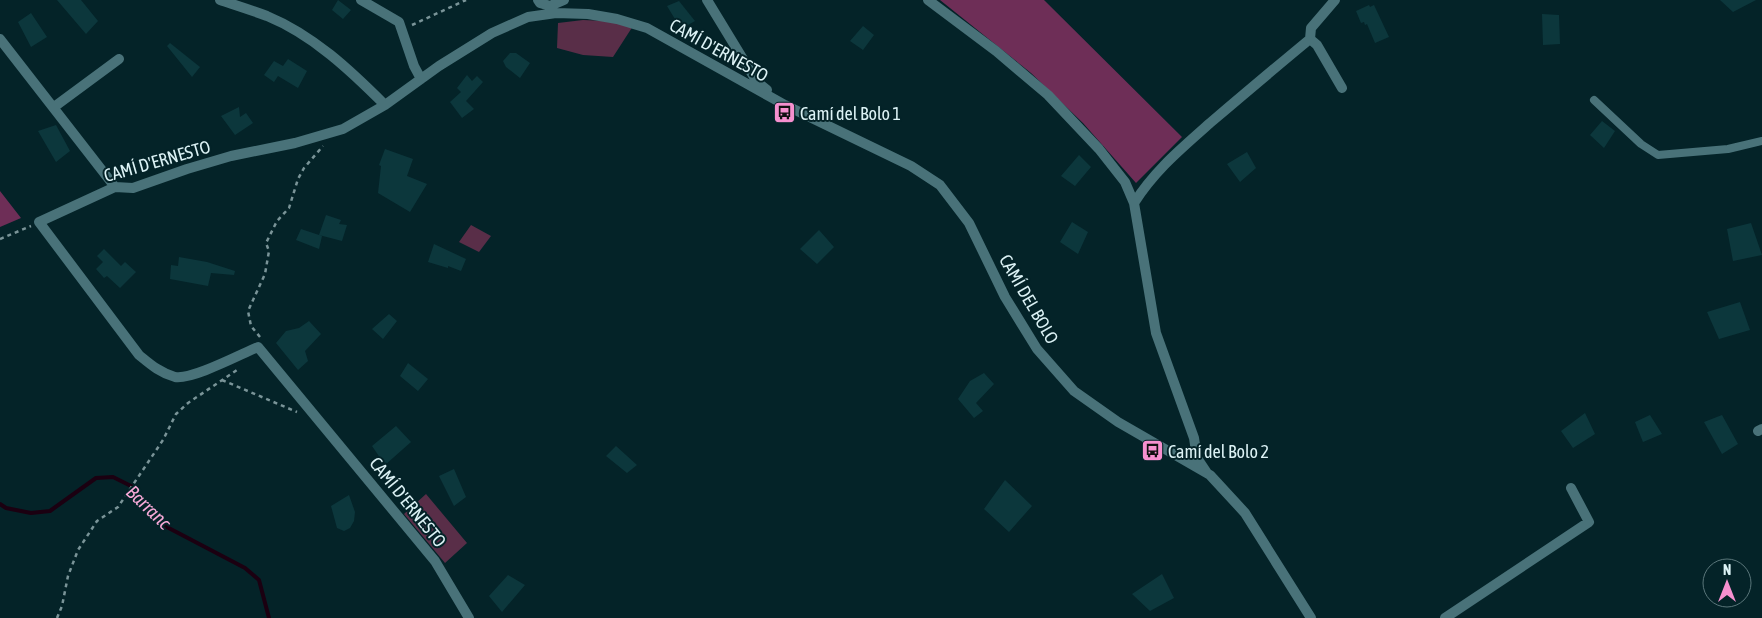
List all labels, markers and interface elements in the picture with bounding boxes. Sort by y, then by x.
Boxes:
street label: CAMÍ D'ERNESTO [666,14,772,86]
bus stop icon: Camí del Bolo 1 [772,101,796,125]
place label: Camí del Bolo 1 [800,103,901,124]
street label: CAMÍ D'ERNESTO [101,136,213,186]
street label: CAMÍ DEL BOLO [995,251,1063,347]
bus stop icon: Camí del Bolo 2 [1140,439,1164,463]
place label: Camí del Bolo 2 [1168,441,1269,462]
street label: CAMÍ D'ERNESTO [365,453,451,551]
water label: Barranc [122,480,177,534]
north arrow [1702,558,1752,608]
text: N [1723,562,1731,578]

